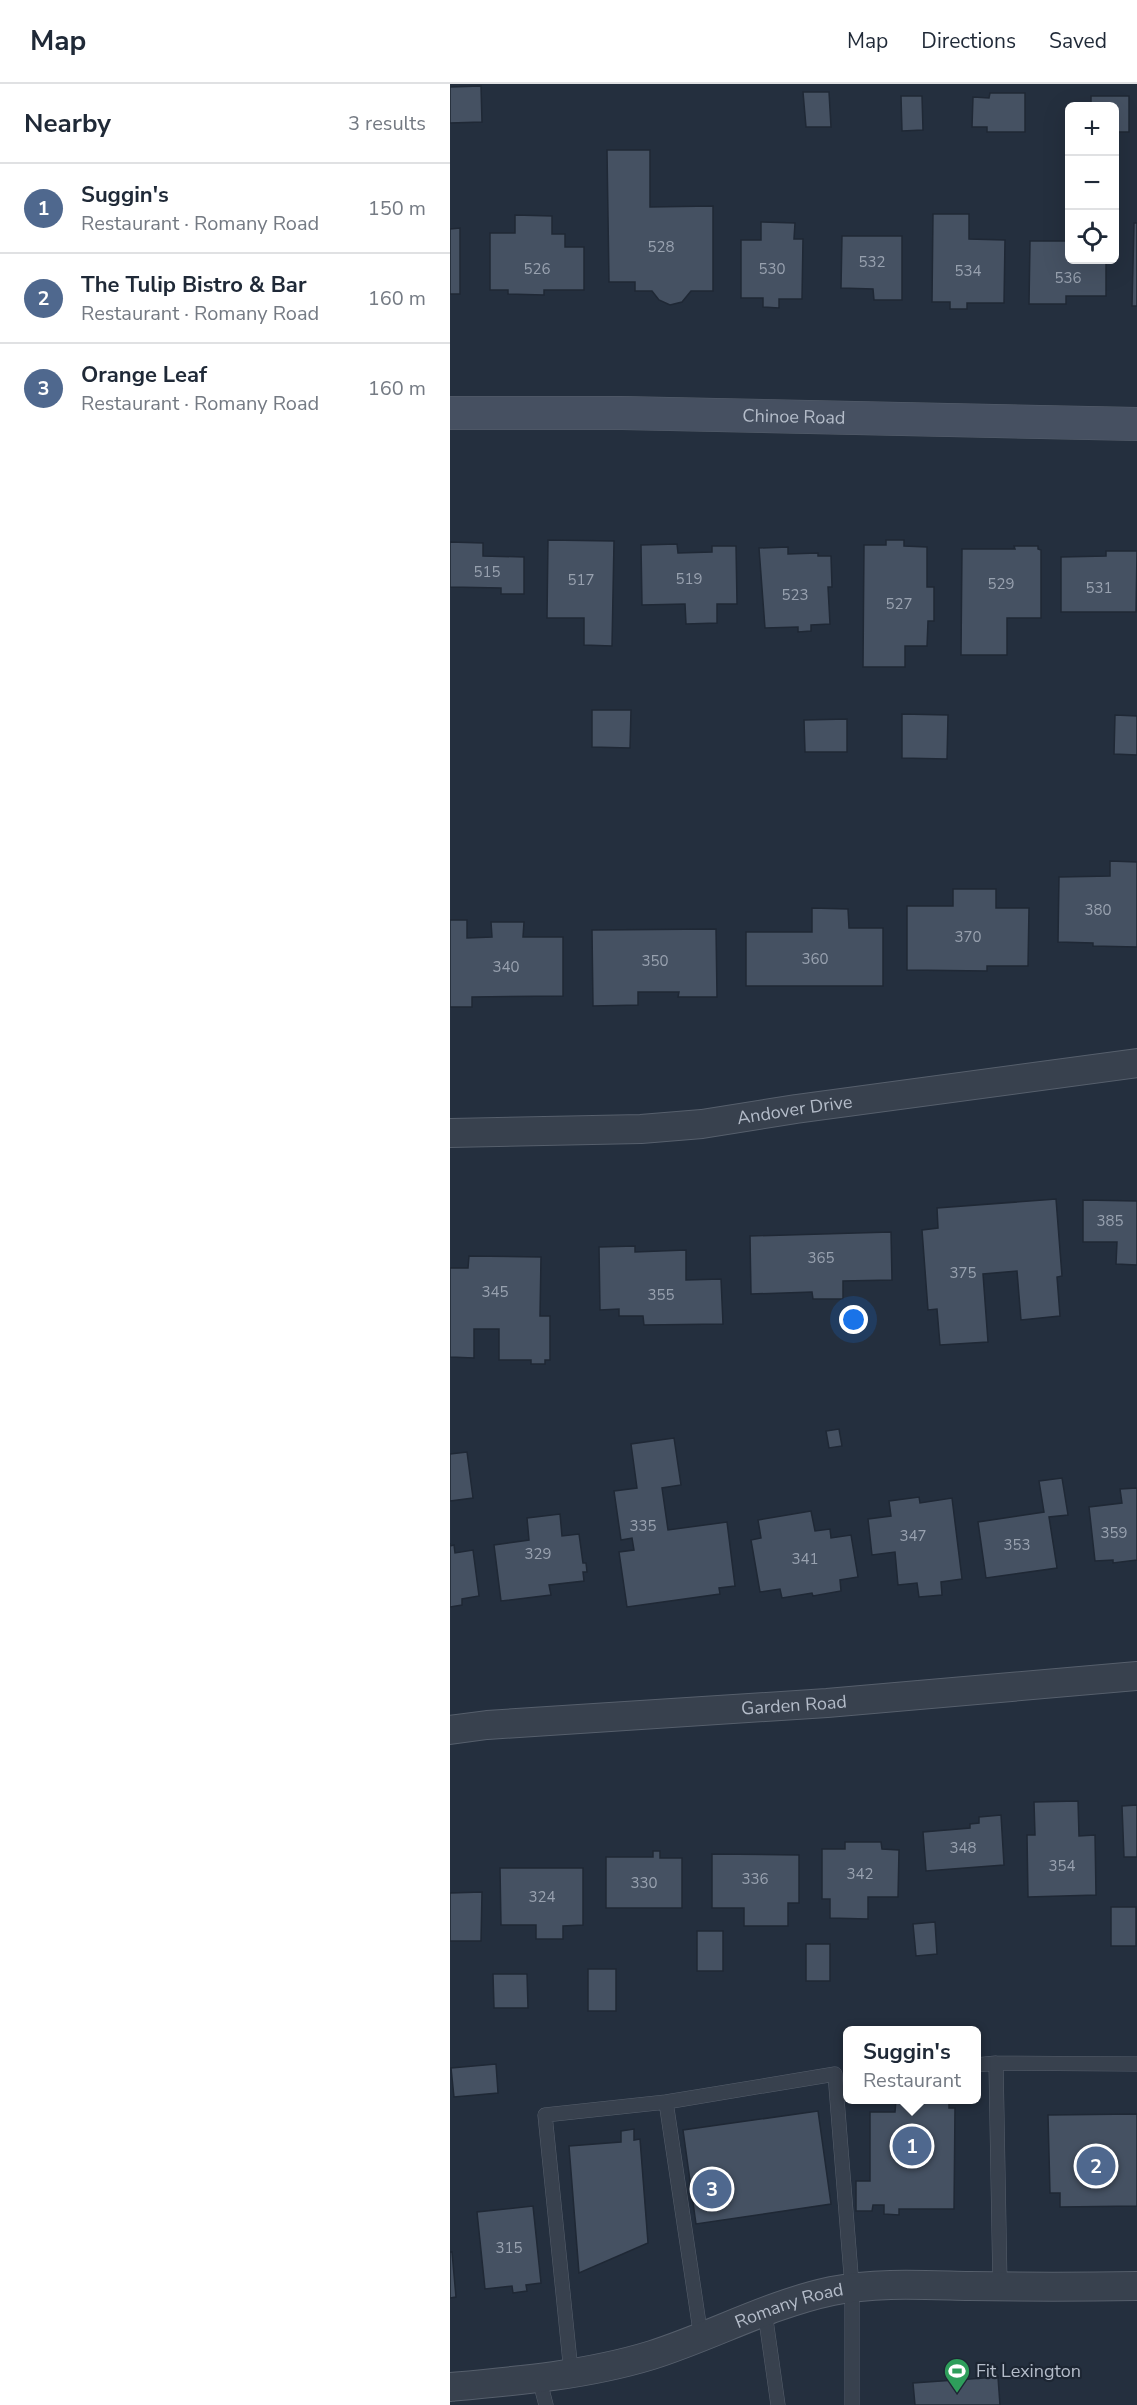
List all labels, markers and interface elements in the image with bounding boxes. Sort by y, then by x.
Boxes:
text: Map [30,22,86,60]
text: Map [847,27,888,55]
text: Directions [921,27,1016,55]
text: Saved [1049,27,1107,55]
map controls [1065,102,1119,264]
button: + [1065,102,1119,156]
text: Nearby [24,106,111,141]
text: 3 results [348,110,426,137]
button: − [1065,156,1119,210]
text: Suggin's [81,180,169,210]
text: 1 [38,195,50,222]
text: 150 m [368,195,426,222]
text: Restaurant · Romany Road [81,210,319,237]
button: locate [1065,210,1119,264]
house number: 528 [647,237,675,257]
house number: 532 [858,252,886,272]
house number: 526 [523,259,551,279]
house number: 530 [758,259,786,279]
house number: 534 [954,261,982,281]
house number: 536 [1054,268,1082,288]
text: The Tulip Bistro & Bar [81,270,307,300]
text: 2 [38,285,50,312]
text: 160 m [368,285,426,312]
text: Restaurant · Romany Road [81,300,319,327]
text: Orange Leaf [81,360,207,390]
text: 3 [38,375,50,402]
text: 160 m [368,375,426,402]
text: Restaurant · Romany Road [81,390,319,417]
street label: Chinoe Road [742,404,846,430]
house number: 515 [473,562,501,582]
house number: 519 [675,569,703,589]
house number: 517 [567,570,595,590]
house number: 529 [987,574,1015,594]
house number: 531 [1085,578,1113,598]
house number: 523 [781,585,809,605]
house number: 527 [885,594,913,614]
house number: 380 [1084,900,1112,920]
house number: 370 [954,927,982,947]
house number: 360 [801,949,829,969]
house number: 350 [641,951,669,971]
house number: 340 [492,957,520,977]
street label: Andover Drive [735,1090,854,1130]
house number: 385 [1096,1211,1124,1231]
house number: 365 [807,1248,835,1268]
house number: 375 [949,1263,977,1283]
house number: 345 [481,1282,509,1302]
house number: 355 [647,1285,675,1305]
your location [839,1305,868,1334]
house number: 335 [629,1516,657,1536]
house number: 359 [1100,1523,1128,1543]
house number: 347 [899,1526,927,1546]
house number: 353 [1003,1535,1031,1555]
house number: 329 [524,1544,552,1564]
house number: 341 [791,1549,819,1569]
street label: Garden Road [740,1689,848,1721]
house number: 348 [949,1838,977,1858]
house number: 354 [1048,1856,1076,1876]
house number: 342 [846,1864,874,1884]
house number: 336 [741,1869,769,1889]
house number: 330 [630,1873,658,1893]
house number: 324 [528,1887,556,1907]
popup [843,2026,981,2104]
text: Suggin's [863,2037,951,2067]
text: Restaurant [863,2067,961,2094]
pin: 1 [892,2124,932,2168]
pin: 2 [1076,2144,1116,2188]
pin: 3 [692,2166,732,2212]
house number: 315 [495,2238,523,2258]
street label: Romany Road [731,2277,845,2334]
sports icon: Fit Lexington [942,2356,972,2394]
place label: Fit Lexington [976,2359,1081,2383]

